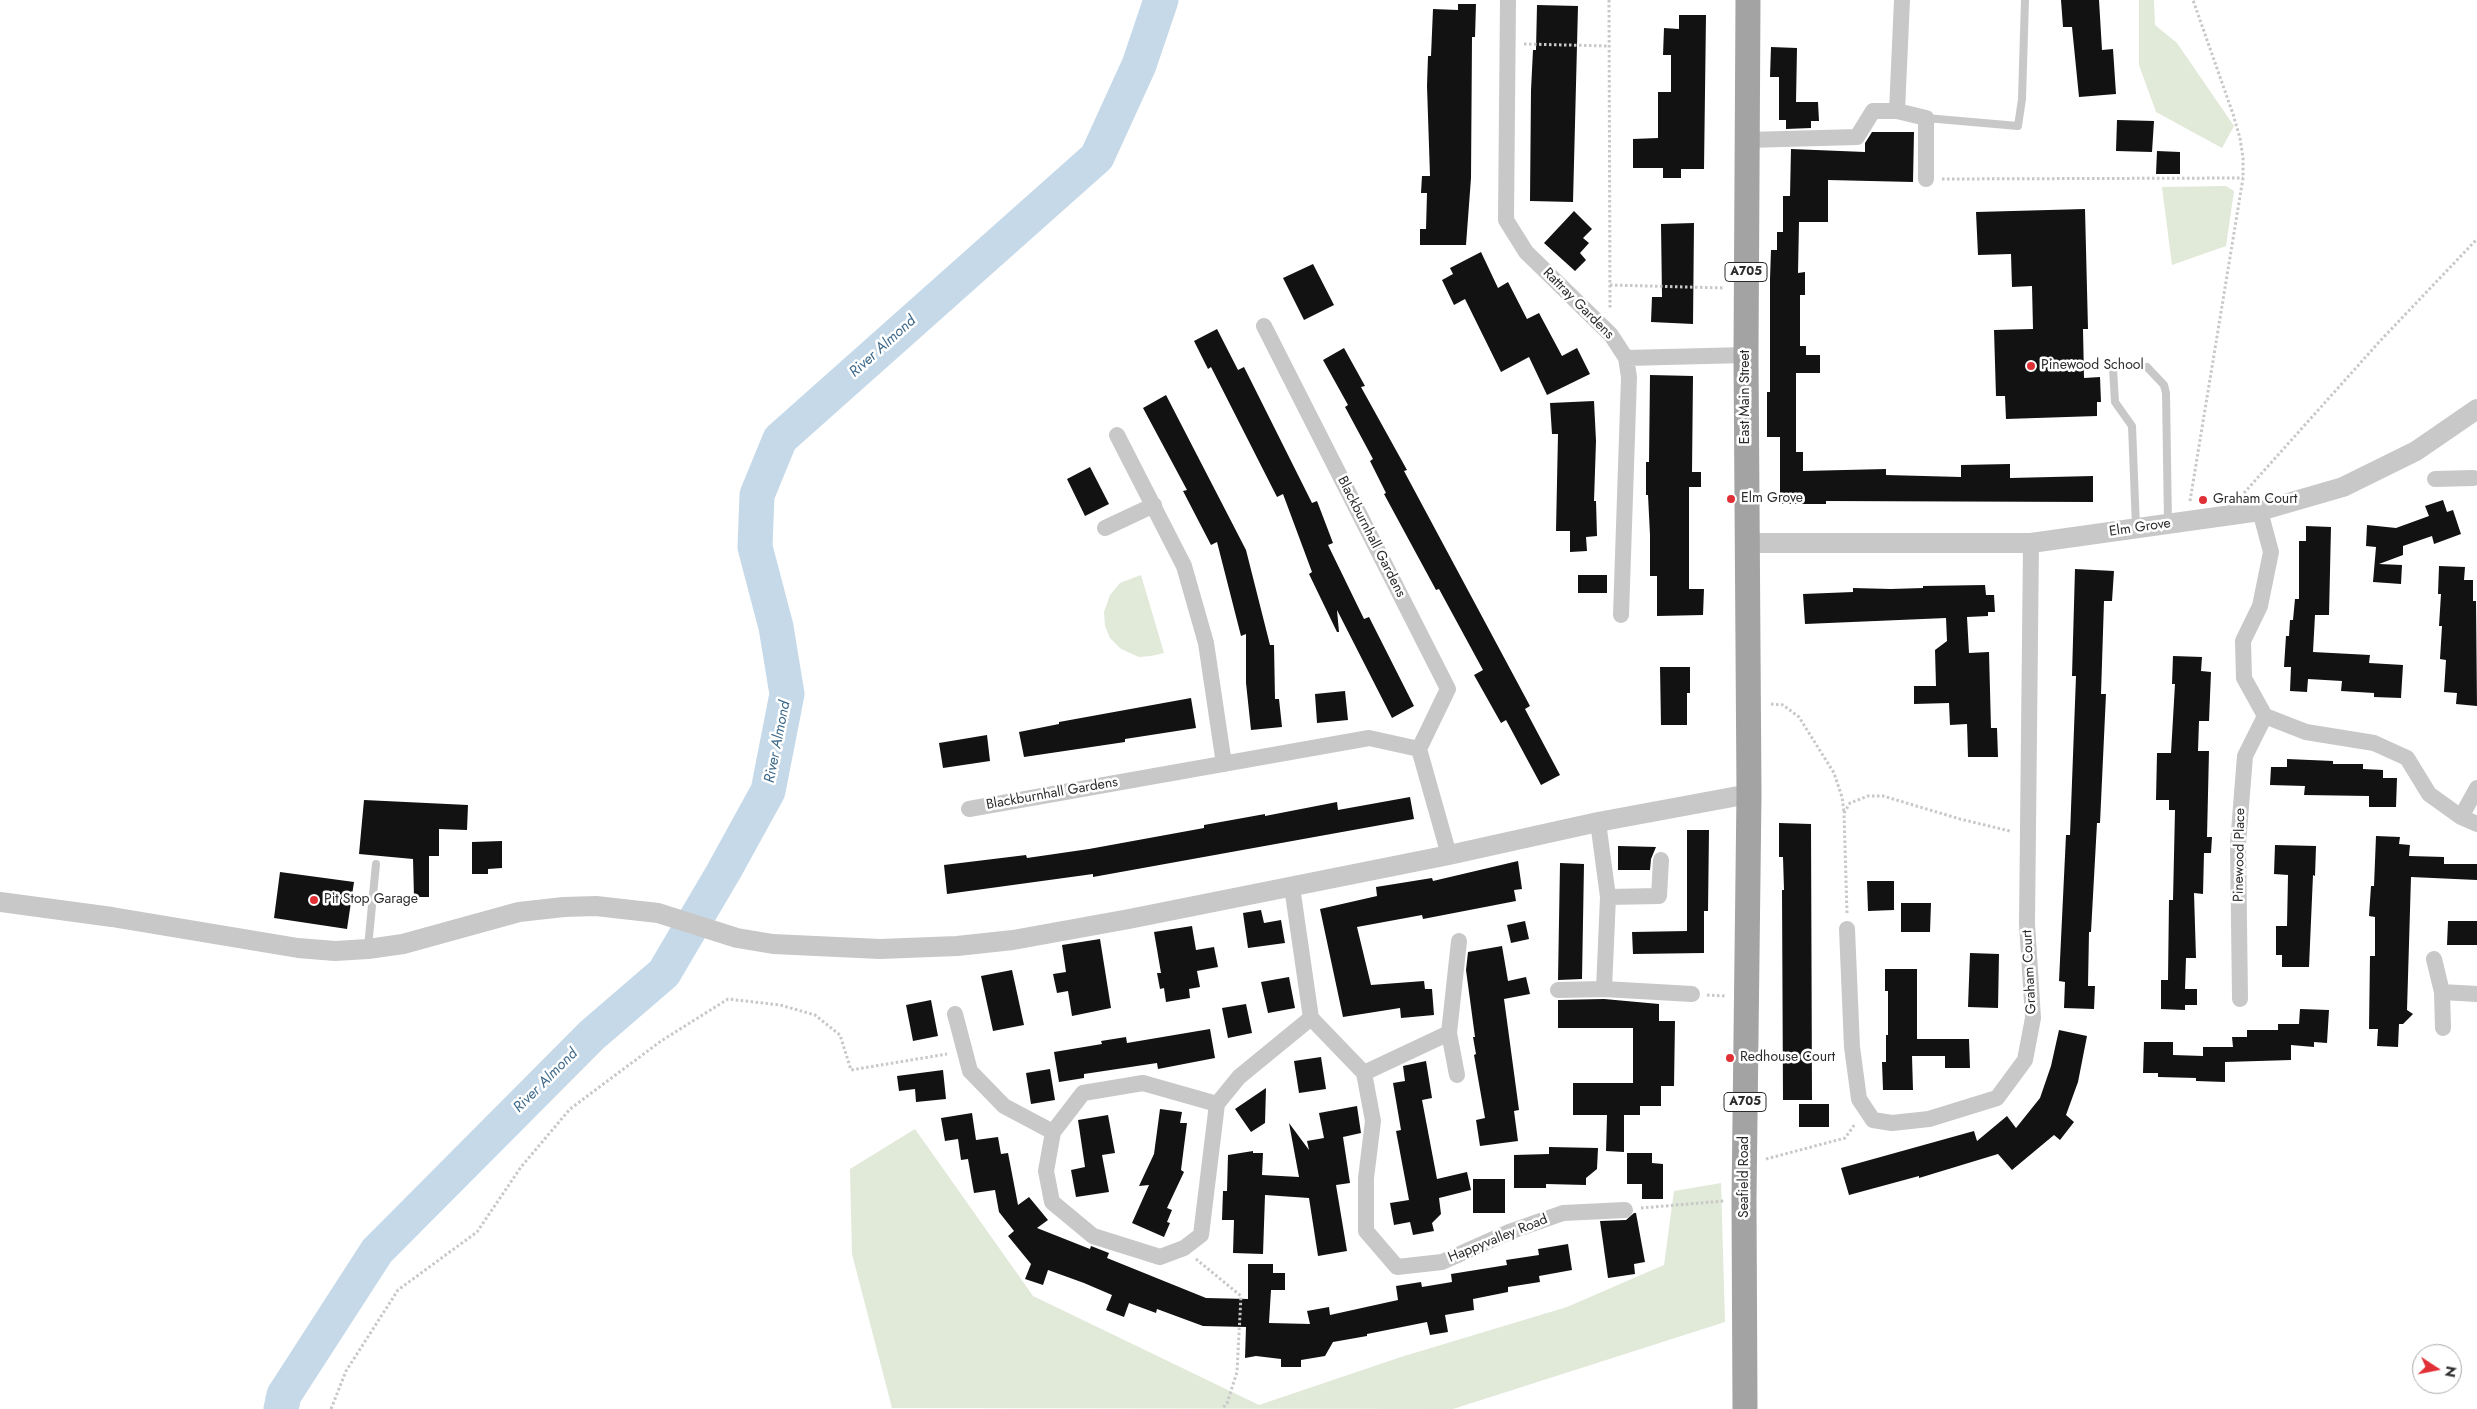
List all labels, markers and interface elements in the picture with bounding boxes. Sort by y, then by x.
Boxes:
road number: A705 [1725,262,1767,282]
street label: Rattray Gardens [1539,265,1617,343]
water label: River Almond [846,312,920,382]
street label: East Main Street [1738,350,1754,444]
place label: Pinewood School [2041,358,2144,374]
marker: Pinewood School [2025,360,2037,372]
street label: Blackburnhall Gardens [1333,474,1409,600]
place label: Elm Grove [1741,491,1803,507]
place label: Graham Court [2213,492,2297,508]
marker: Elm Grove [1725,493,1737,505]
marker: Graham Court [2197,494,2209,506]
street label: Elm Grove [2108,515,2172,541]
water label: River Almond [761,699,795,785]
street label: Blackburnhall Gardens [985,774,1119,814]
street label: Pinewood Place [2231,808,2249,902]
place label: Pit Stop Garage [324,892,418,908]
marker: Pit Stop Garage [308,894,320,906]
street label: Graham Court [2019,929,2041,1015]
water label: River Almond [510,1045,582,1117]
place label: Redhouse Court [1740,1050,1835,1066]
marker: Redhouse Court [1724,1052,1736,1064]
road number: A705 [1724,1092,1766,1112]
street label: Seafield Road [1737,1136,1753,1218]
street label: Happyvalley Road [1446,1211,1550,1267]
north arrow [2412,1344,2462,1394]
text: N [2440,1364,2462,1379]

